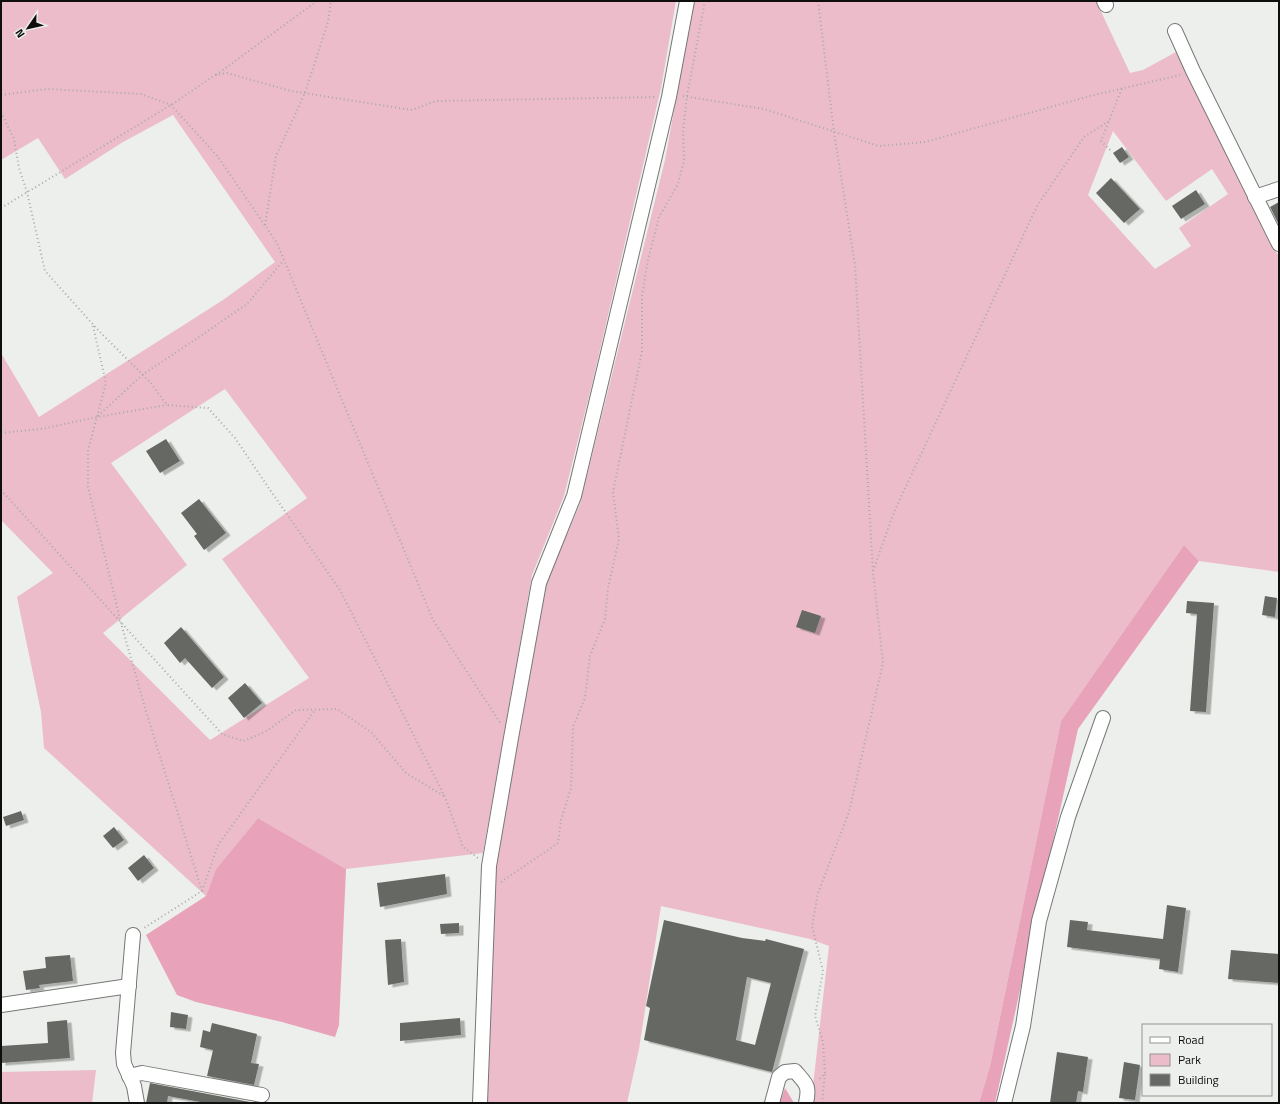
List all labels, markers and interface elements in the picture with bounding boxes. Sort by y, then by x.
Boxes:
north arrow [8,8,48,48]
text: N [11,26,28,41]
legend [1142,1024,1272,1096]
text: Road [1178,1030,1204,1049]
text: Park [1178,1050,1201,1069]
text: Building [1178,1070,1219,1089]

